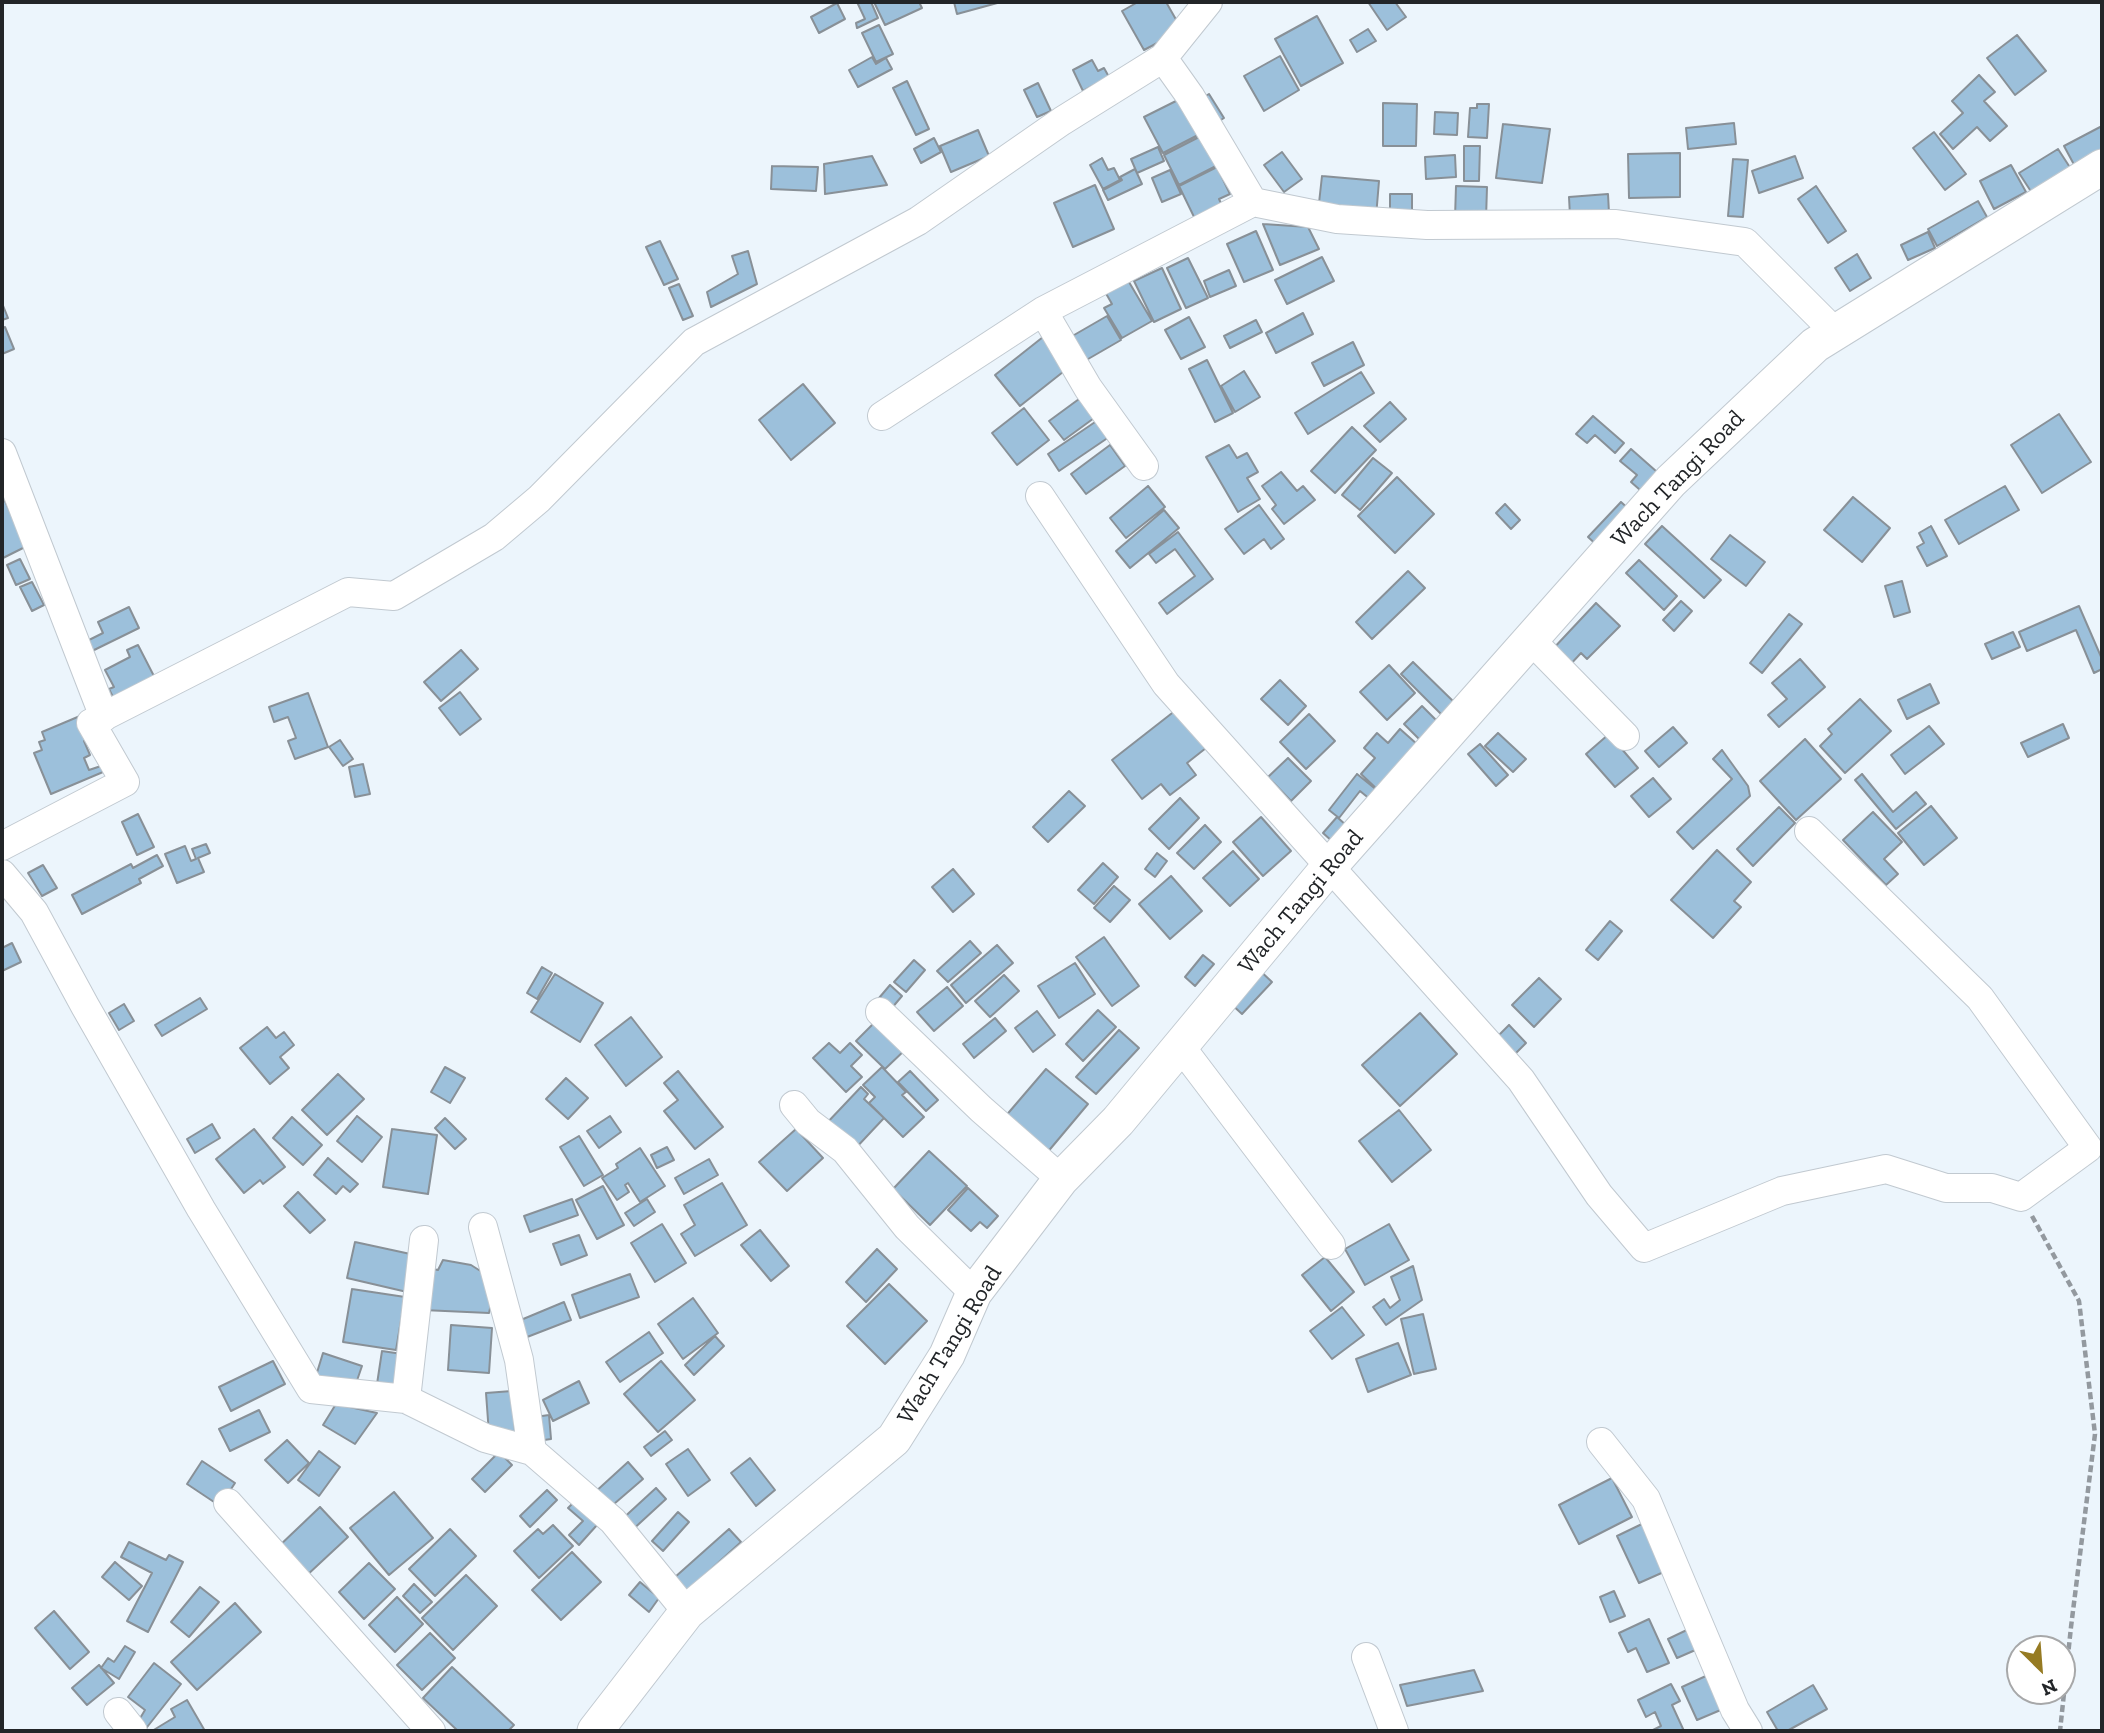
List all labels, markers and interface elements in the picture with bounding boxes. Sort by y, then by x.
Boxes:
street label: Wach Tangi Road [1605,404,1751,554]
street label: Wach Tangi Road [1232,824,1370,980]
street label: Wach Tangi Road [891,1261,1009,1429]
north arrow [2006,1635,2076,1705]
text: N [2038,1674,2061,1701]

